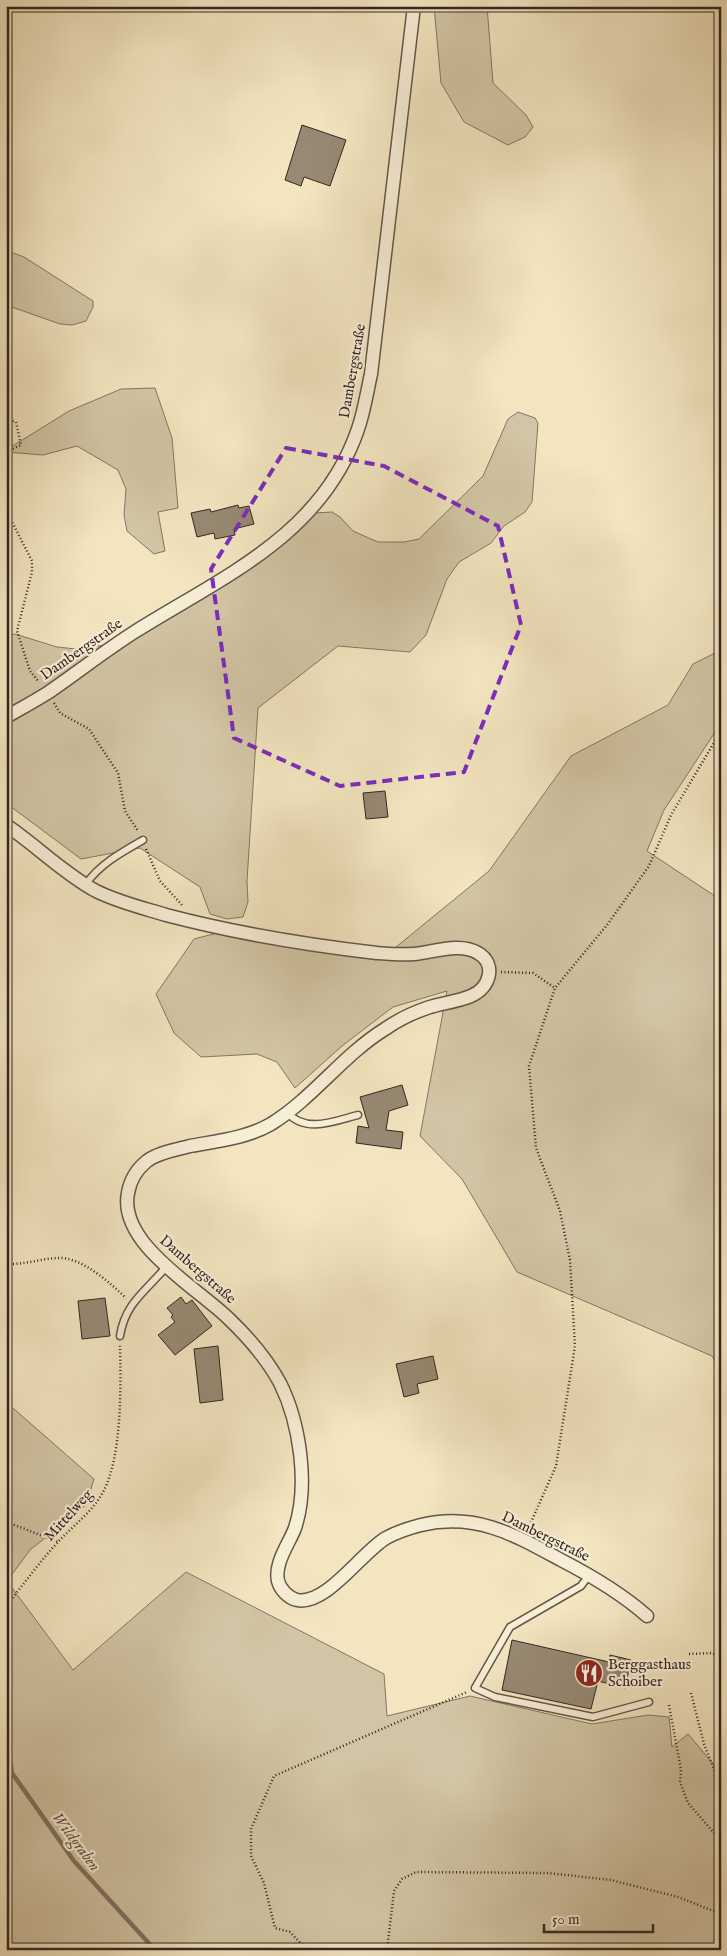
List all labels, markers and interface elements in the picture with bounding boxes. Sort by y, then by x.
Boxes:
street label: Dambergstraße [335,322,370,420]
street label: Dambergstraße [37,614,126,685]
street label: Dambergstraße [155,1231,240,1308]
street label: Mittelweg [40,1485,97,1545]
street label: Dambergstraße [499,1507,593,1566]
place label: Berggasthaus Schoiber [608,1655,691,1691]
restaurant icon: Berggasthaus Schoiber [574,1658,604,1688]
water label: Wildgraben [47,1809,104,1876]
scale bar [544,1901,653,1933]
text: 50 m [552,1910,580,1929]

